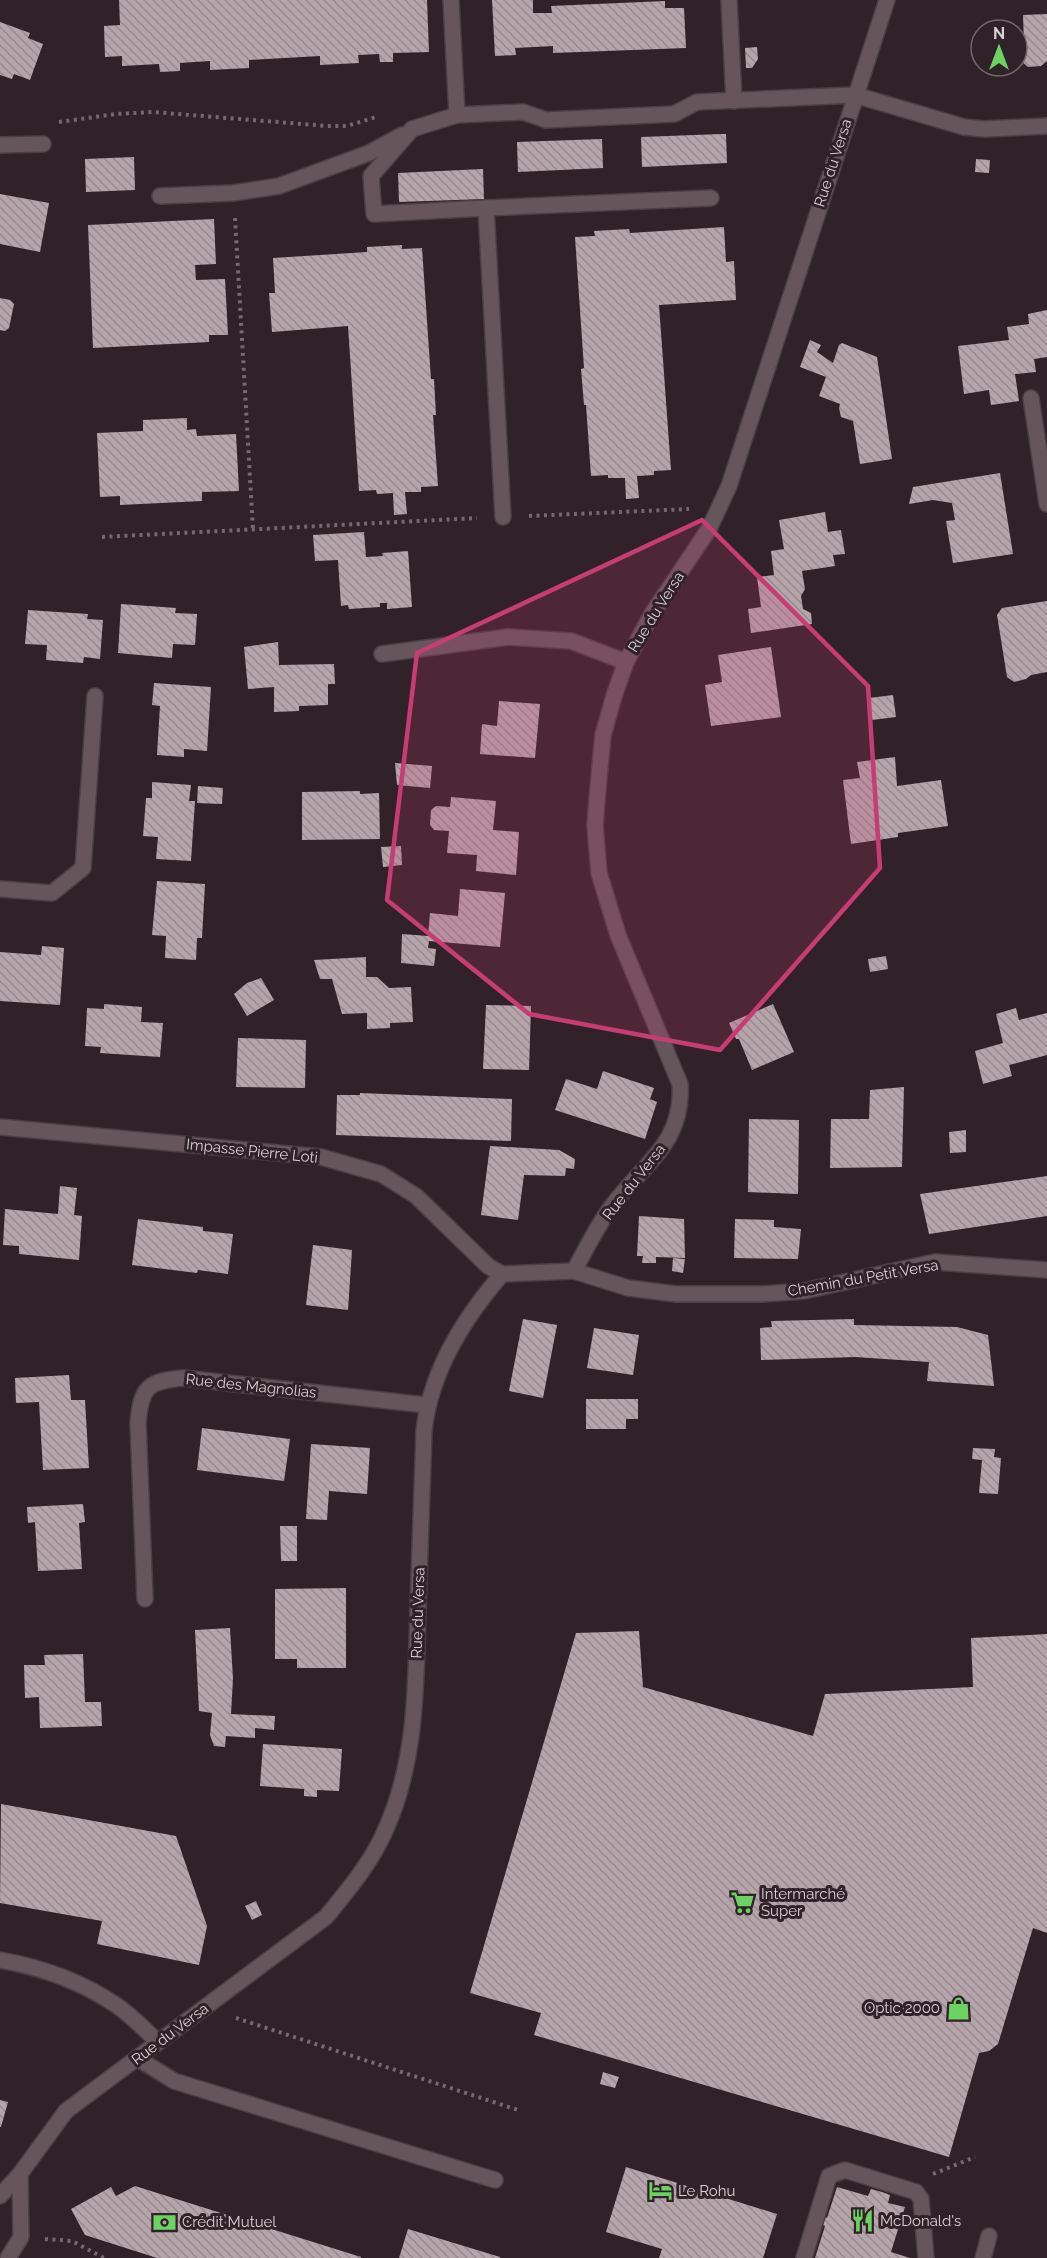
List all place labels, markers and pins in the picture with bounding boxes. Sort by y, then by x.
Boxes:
place label: Intermarché Super [761,1885,845,1920]
supermarket icon: Intermarché Super [730,1890,756,1916]
shop icon: Optic 2000 [945,1995,971,2021]
place label: Optic 2000 [864,1999,940,2017]
hotel icon: Le Rohu [647,2178,673,2204]
place label: Le Rohu [678,2182,735,2200]
restaurant icon: McDonald's [849,2208,875,2234]
bank icon: Crédit Mutuel [151,2209,177,2235]
place label: McDonald's [880,2212,961,2230]
place label: Crédit Mutuel [182,2213,277,2231]

